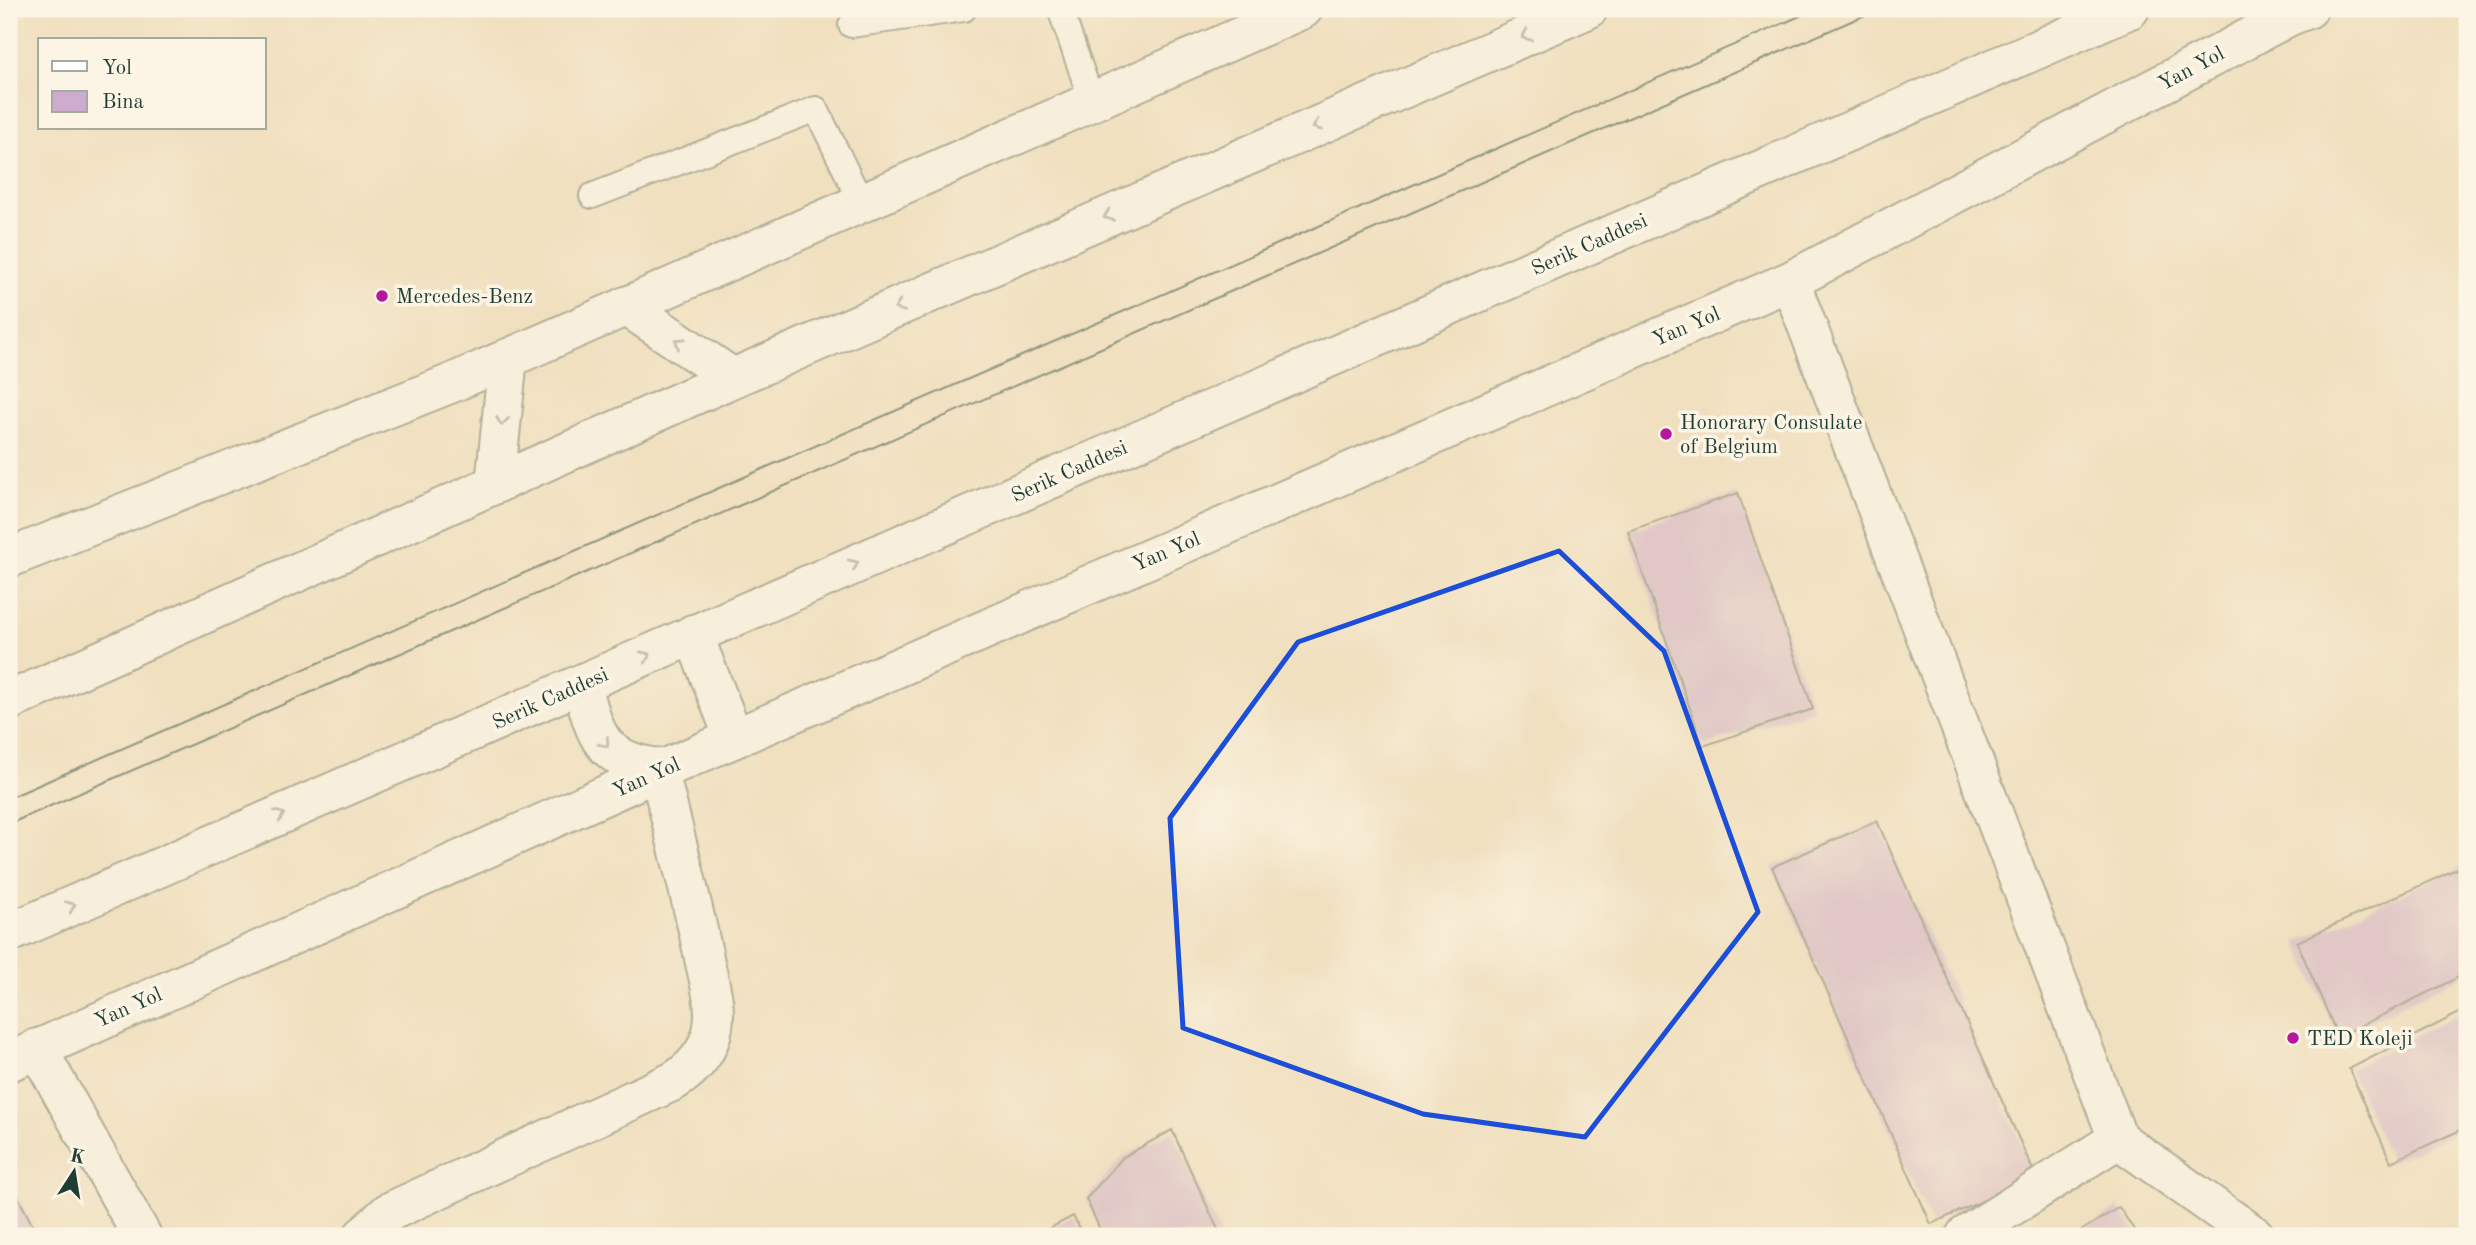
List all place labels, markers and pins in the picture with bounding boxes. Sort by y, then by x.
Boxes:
place label: Mercedes-Benz [396,287,533,308]
marker: Mercedes-Benz [374,288,390,304]
place label: Honorary Consulate of Belgium [1680,413,1863,458]
marker: Honorary Consulate of Belgium [1658,426,1674,442]
place label: TED Koleji [2307,1029,2413,1050]
marker: TED Koleji [2285,1030,2301,1046]

